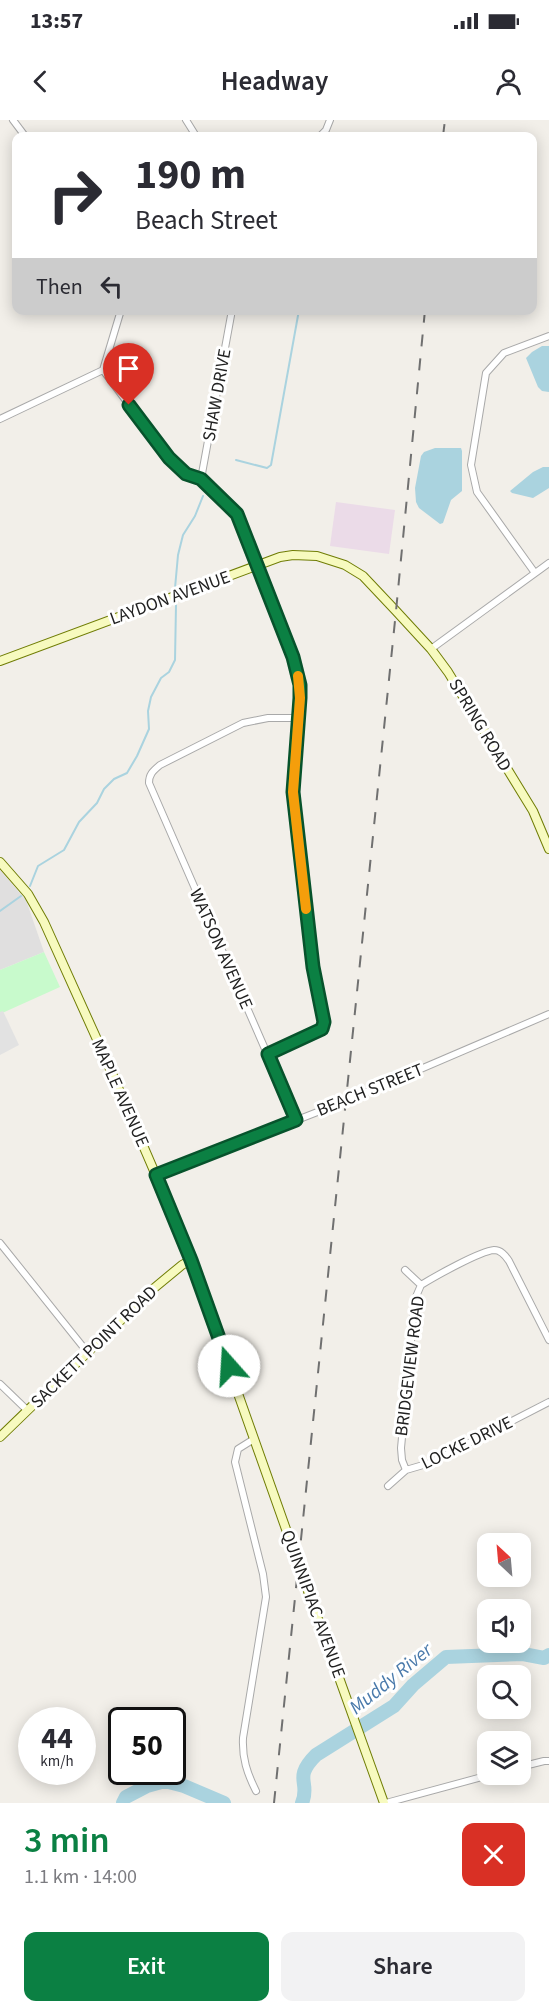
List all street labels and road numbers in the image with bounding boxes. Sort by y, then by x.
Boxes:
street label: SHAW DRIVE [197,347,237,443]
street label: LAYDON AVENUE [106,565,234,631]
street label: SPRING ROAD [443,674,517,776]
street label: WATSON AVENUE [183,885,259,1013]
street label: MAPLE AVENUE [85,1035,155,1151]
street label: BEACH STREET [313,1057,427,1123]
street label: SACKETT POINT ROAD [25,1280,163,1414]
street label: BRIDGEVIEW ROAD [389,1294,431,1438]
street label: LOCKE DRIVE [417,1410,517,1476]
street label: QUINNIPIAC AVENUE [275,1527,351,1681]

